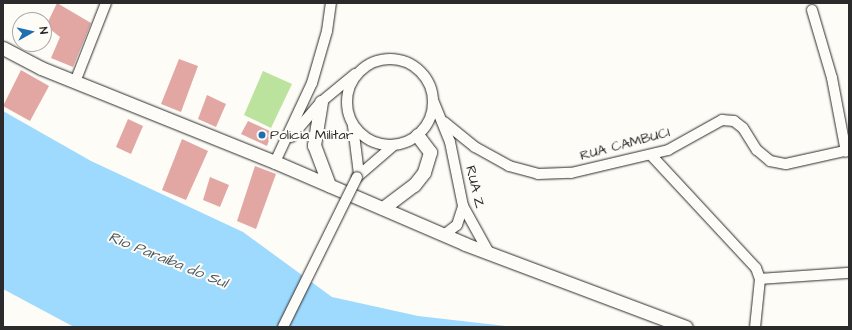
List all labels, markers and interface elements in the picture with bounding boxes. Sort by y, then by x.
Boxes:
north arrow [12,12,52,52]
text: N [35,26,51,35]
street label: RUA CAMBUCI [578,124,672,164]
place label: Policia Militar [270,127,353,143]
marker: Policia Militar [257,130,267,140]
street label: RUA Z [462,164,488,210]
water label: Rio Paraíba do Sul [106,228,230,292]

